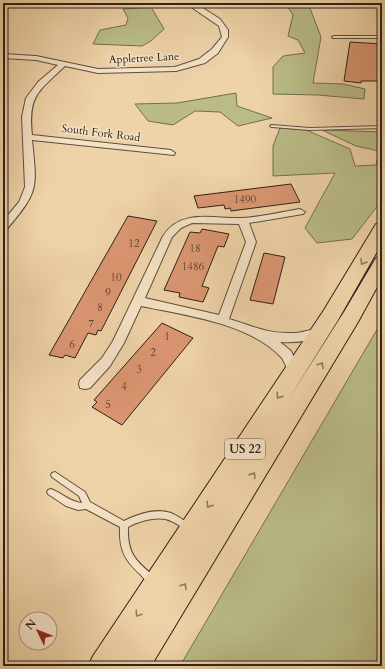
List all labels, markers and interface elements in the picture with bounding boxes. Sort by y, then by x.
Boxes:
street label: Appletree Lane [108,49,180,67]
street label: South Fork Road [61,121,141,145]
house number: 1490 [234,192,257,207]
house number: 12 [128,236,140,251]
house number: 18 [189,241,201,256]
one-way arrow [360,258,368,265]
house number: 1486 [182,259,205,274]
house number: 10 [110,270,122,285]
house number: 9 [105,285,111,300]
house number: 8 [97,300,103,315]
house number: 7 [88,316,94,331]
house number: 1 [164,329,170,344]
house number: 6 [69,337,75,352]
house number: 2 [150,345,156,360]
house number: 3 [136,362,142,377]
one-way arrow [316,362,324,369]
house number: 4 [121,379,127,394]
one-way arrow [276,392,284,399]
house number: 5 [105,397,111,412]
road number: US 22 [225,439,265,459]
one-way arrow [248,472,255,479]
one-way arrow [206,501,214,508]
one-way arrow [180,583,187,590]
one-way arrow [135,610,143,617]
north arrow [18,611,58,651]
text: N [22,616,40,633]

